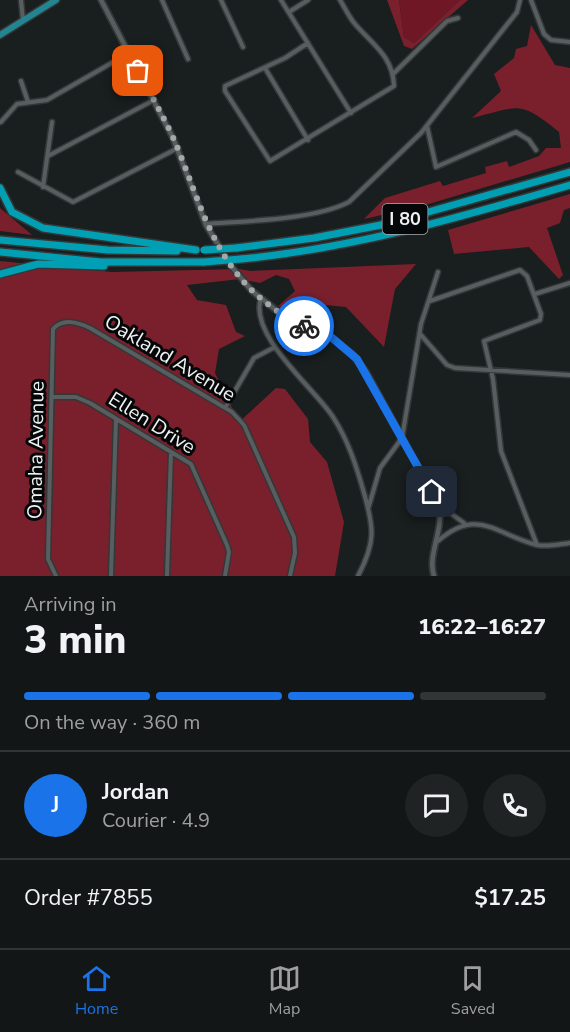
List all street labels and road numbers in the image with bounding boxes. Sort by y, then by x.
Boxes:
road number: I 80 [382,204,428,234]
street label: Oakland Avenue [99,308,241,408]
street label: Omaha Avenue [21,381,51,519]
street label: Ellen Drive [103,386,201,460]

